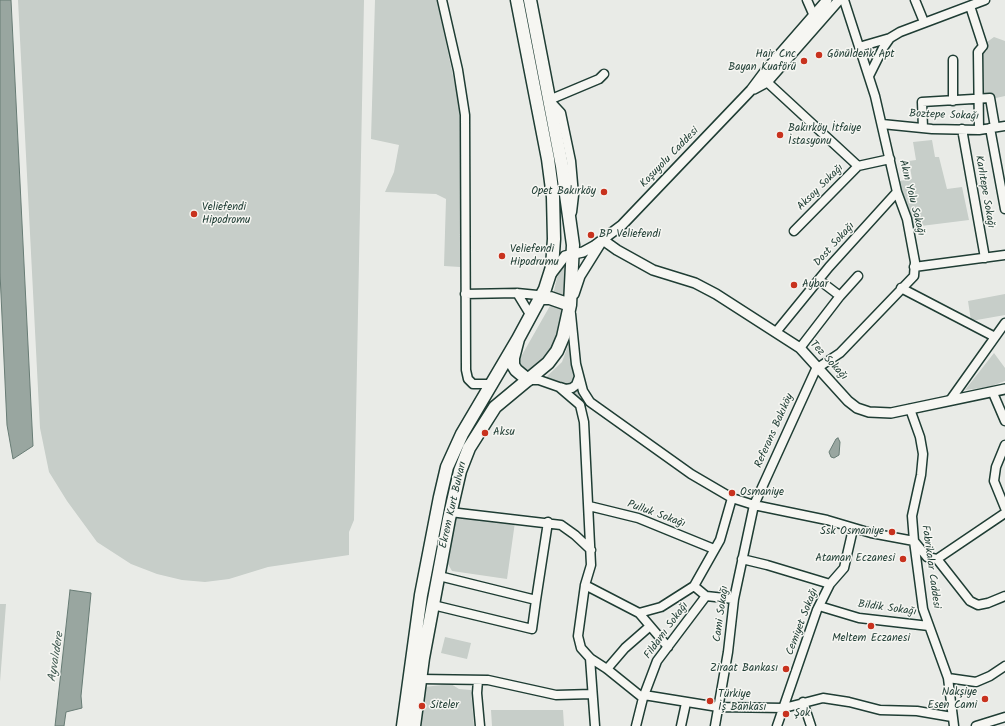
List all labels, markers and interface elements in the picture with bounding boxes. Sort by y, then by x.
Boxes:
place label: Hair Cnc Bayan Kuaförü [728,48,796,74]
place label: Gönüldenk Apt [827,48,895,62]
marker: Gönüldenk Apt [814,50,824,60]
marker: Hair Cnc Bayan Kuaförü [799,56,809,66]
street label: Boztepe Sokağı [909,108,979,124]
place label: Bakırköy İtfaiye İstasyonu [788,122,861,148]
street label: Koşuyolu Caddesi [638,125,702,191]
marker: Bakırköy İtfaiye İstasyonu [775,130,785,140]
street label: Karlıtepe Sokağı [971,154,997,230]
street label: Akın Yolu Sokağı [895,159,927,237]
street label: Aksoy Sokağı [795,162,847,214]
place label: Opet Bakırköy [531,185,596,199]
marker: Opet Bakırköy [599,187,609,197]
place label: Veliefendi Hipodromu [202,201,250,227]
marker: Veliefendi Hipodromu [189,209,199,219]
street label: Dost Sokağı [812,220,858,270]
place label: BP Veliefendi [599,228,661,242]
marker: BP Veliefendi [586,230,596,240]
place label: Veliefendi Hipodrumu [510,243,559,269]
marker: Veliefendi Hipodrumu [497,251,507,261]
place label: Aybar [802,278,828,292]
marker: Aybar [789,280,799,290]
street label: Tez Sokağı [806,338,850,384]
street label: Referans Bakıköy [753,392,797,470]
place label: Aksu [493,426,515,440]
marker: Aksu [480,428,490,438]
street label: Ekrem Kurt Bulvarı [438,460,470,550]
place label: Osmaniye [740,486,784,500]
marker: Osmaniye [727,488,737,498]
street label: Pulluk Sokağı [625,498,687,532]
street label: Fabrikalar Caddesi [918,524,942,610]
place label: Ssk Osmaniye [820,525,884,539]
marker: Ssk Osmaniye [887,527,897,537]
place label: Ataman Eczanesi [815,552,895,566]
marker: Ataman Eczanesi [898,554,908,564]
street label: Cami Sokağı [712,585,732,643]
street label: Cemiyet Sokağı [784,587,822,657]
street label: Bildik Sokağı [857,598,917,620]
street label: Fildamı Sokağı [642,600,692,662]
marker: Meltem Eczanesi [866,621,876,631]
water label: Ayvalıdere [46,631,68,683]
place label: Meltem Eczanesi [832,632,910,646]
place label: Ziraat Bankası [710,662,778,676]
marker: Ziraat Bankası [781,664,791,674]
place label: Nakşiye Esen Cami [928,686,977,712]
place label: Türkiye İş Bankası [718,688,766,714]
marker: Nakşiye Esen Cami [980,694,990,704]
marker: Türkiye İş Bankası [705,696,715,706]
place label: Siteler [430,699,459,713]
marker: Siteler [417,701,427,711]
place label: Şok [794,707,810,721]
marker: Şok [781,709,791,719]

